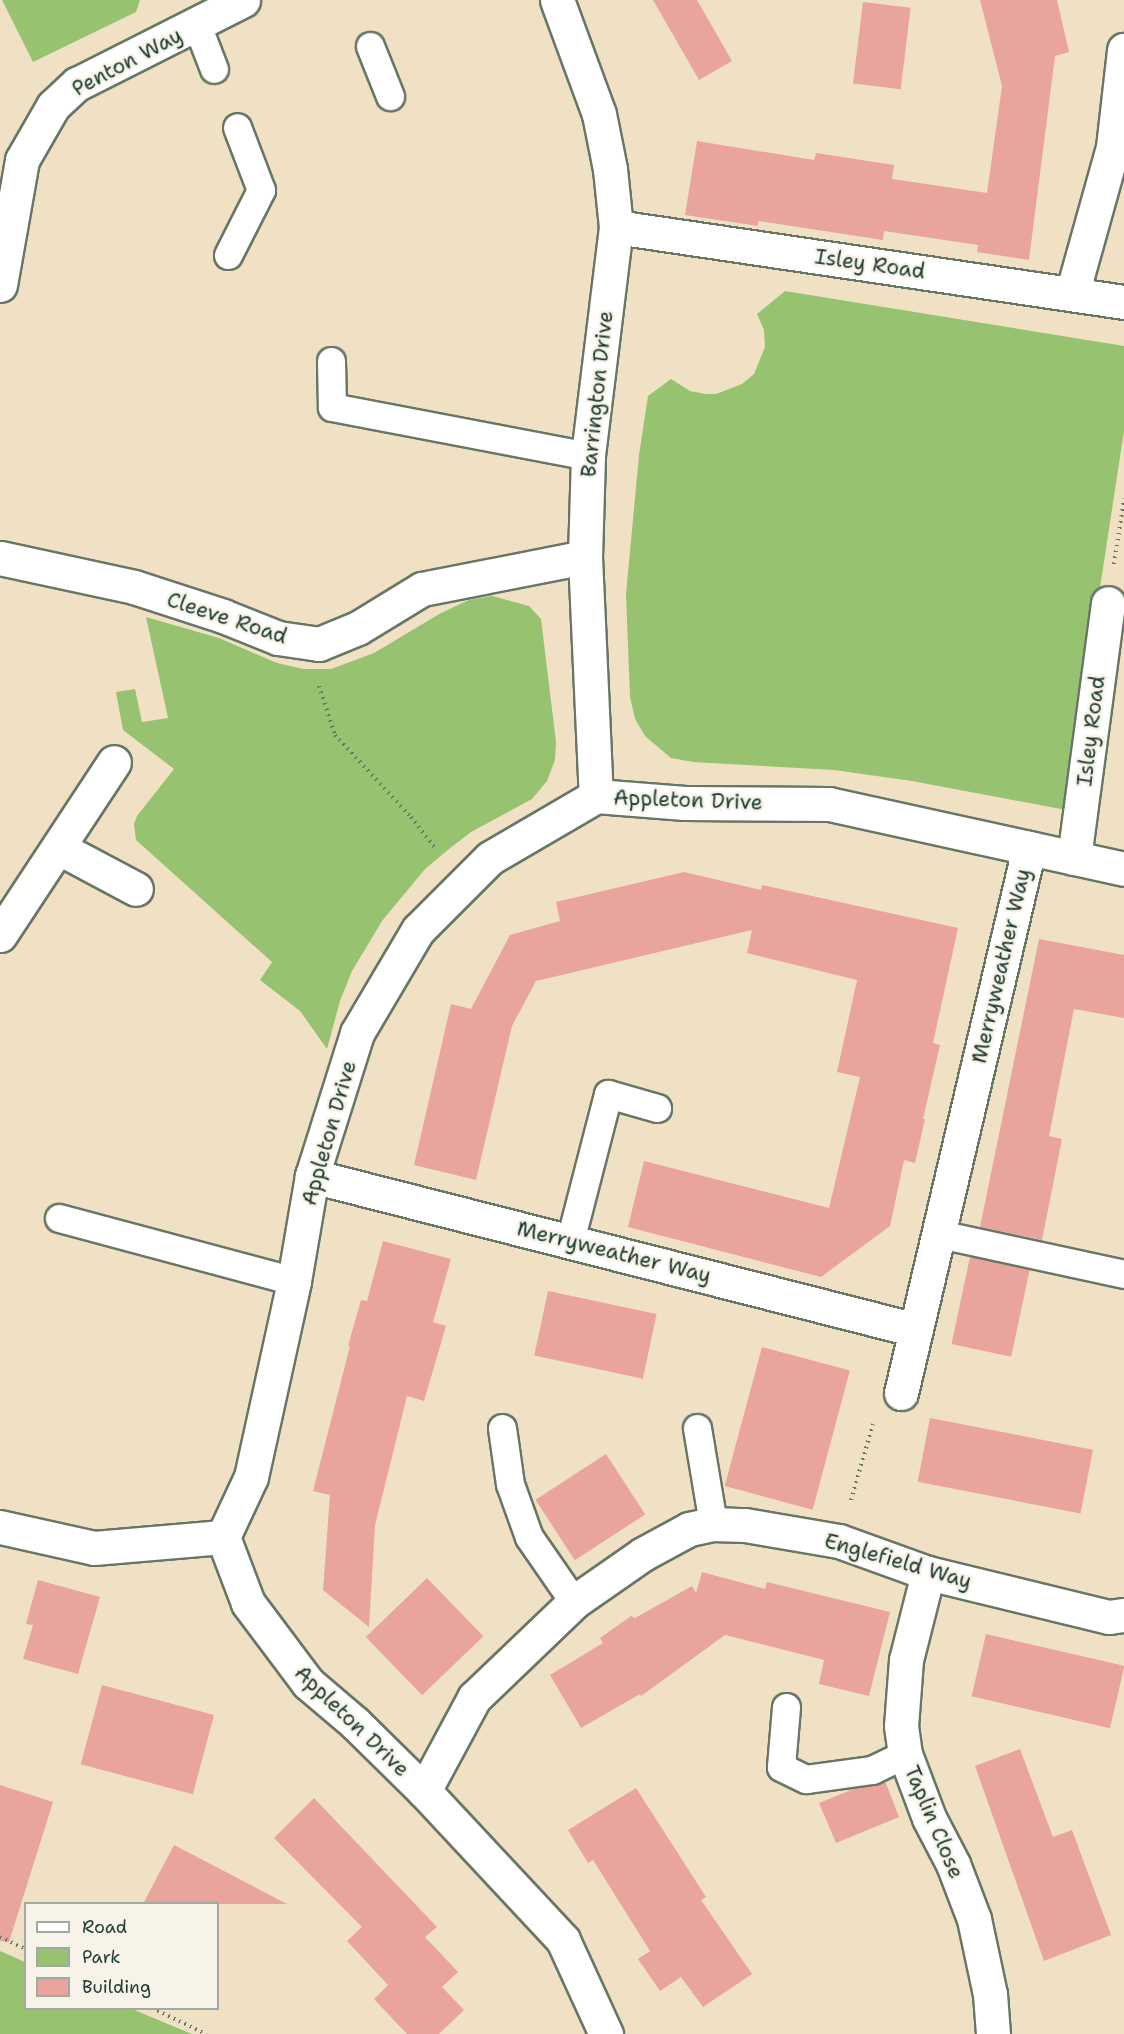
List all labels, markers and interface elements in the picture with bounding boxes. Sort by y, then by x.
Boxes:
street label: Penton Way [68,22,186,102]
street label: Isley Road [813,244,927,284]
street label: Barrington Drive [576,310,618,478]
street label: Cleeve Road [164,587,290,649]
street label: Isley Road [1072,674,1110,788]
street label: Appleton Drive [613,785,763,815]
street label: Merryweather Way [966,866,1036,1066]
street label: Appleton Drive [296,1058,362,1208]
street label: Merryweather Way [514,1216,714,1288]
street label: Englefield Way [821,1528,975,1594]
street label: Appleton Drive [290,1660,414,1782]
street label: Taplin Close [899,1762,969,1882]
legend [24,1902,219,2010]
text: Road [82,1915,127,1939]
text: Park [82,1945,121,1969]
text: Building [82,1975,151,1999]

